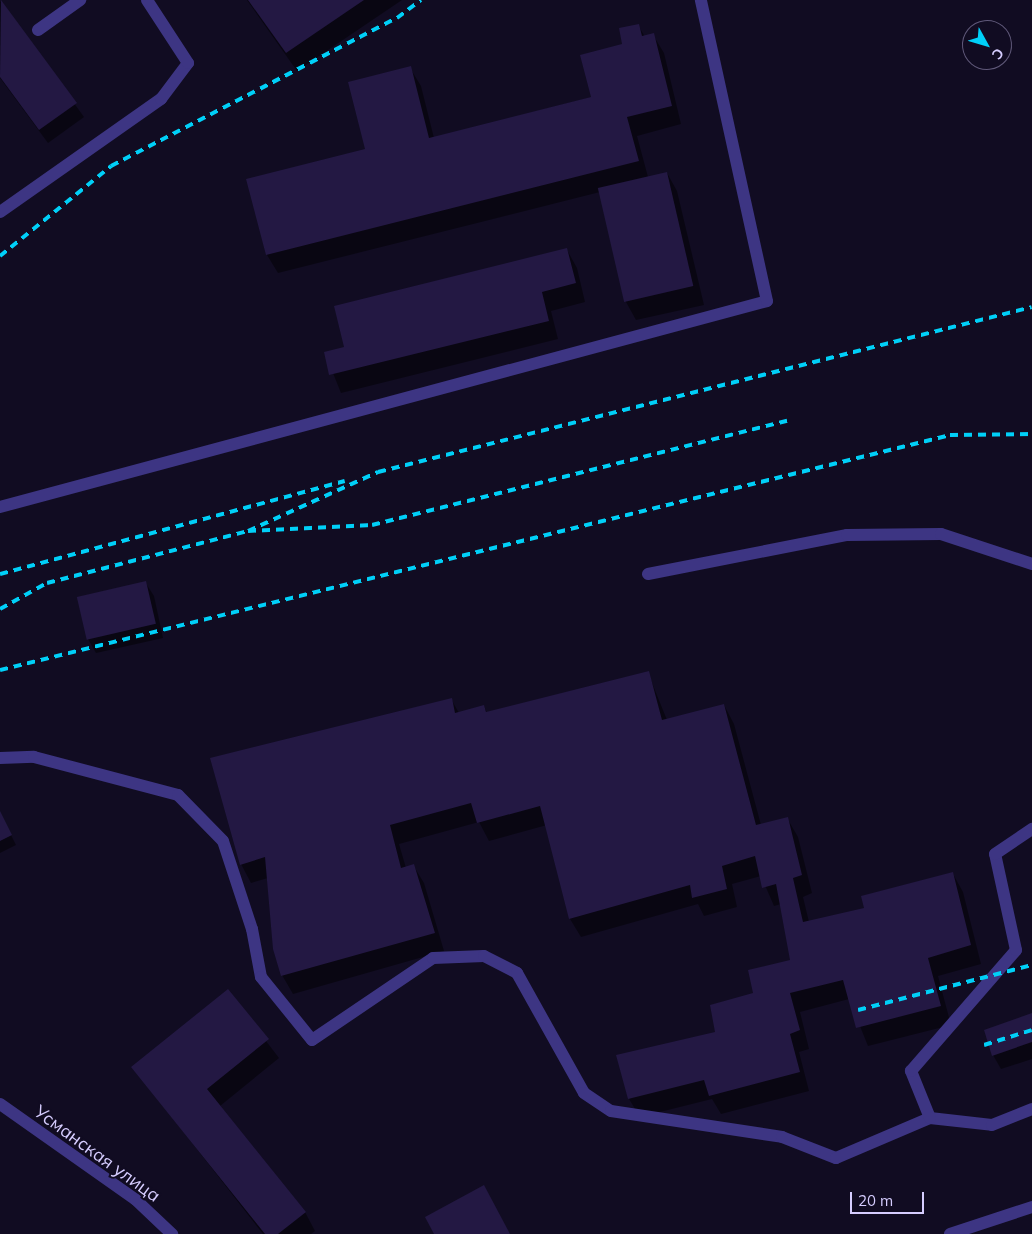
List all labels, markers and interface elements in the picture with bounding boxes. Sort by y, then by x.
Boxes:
north arrow [962,20,1012,70]
text: С [988,44,1008,63]
street label: Усманская улица [30,1101,164,1207]
scale bar [852,1182,926,1214]
text: 20 m [858,1191,893,1210]

